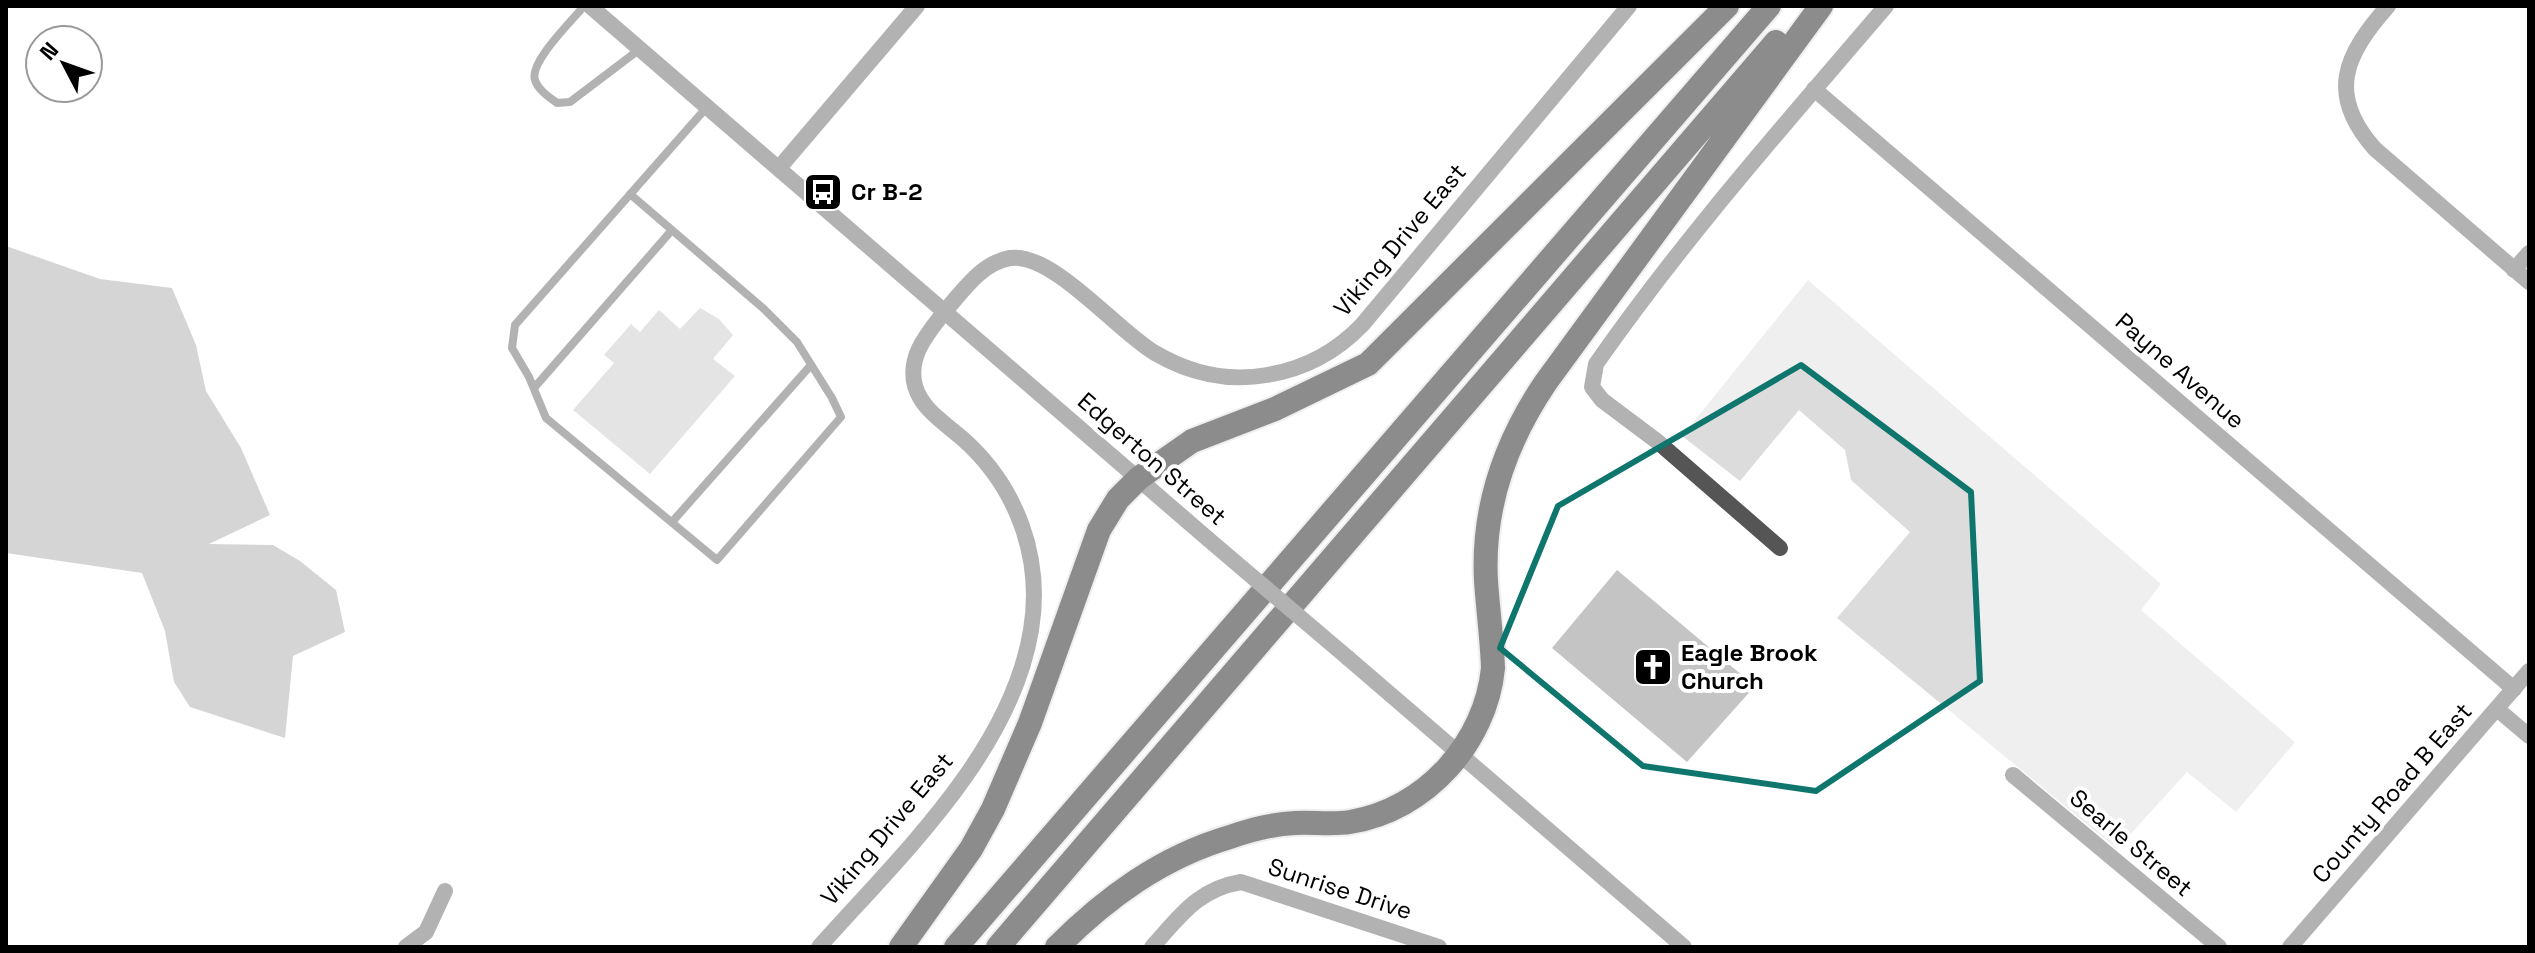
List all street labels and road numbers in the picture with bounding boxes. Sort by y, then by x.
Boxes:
street label: Viking Drive East [1327,157,1473,322]
street label: Payne Avenue [2109,306,2252,435]
street label: Edgerton Street [1071,385,1233,532]
street label: County Road B East [2305,696,2478,889]
street label: Viking Drive East [814,746,960,911]
street label: Searle Street [2063,782,2199,903]
street label: Sunrise Drive [1264,851,1416,926]

